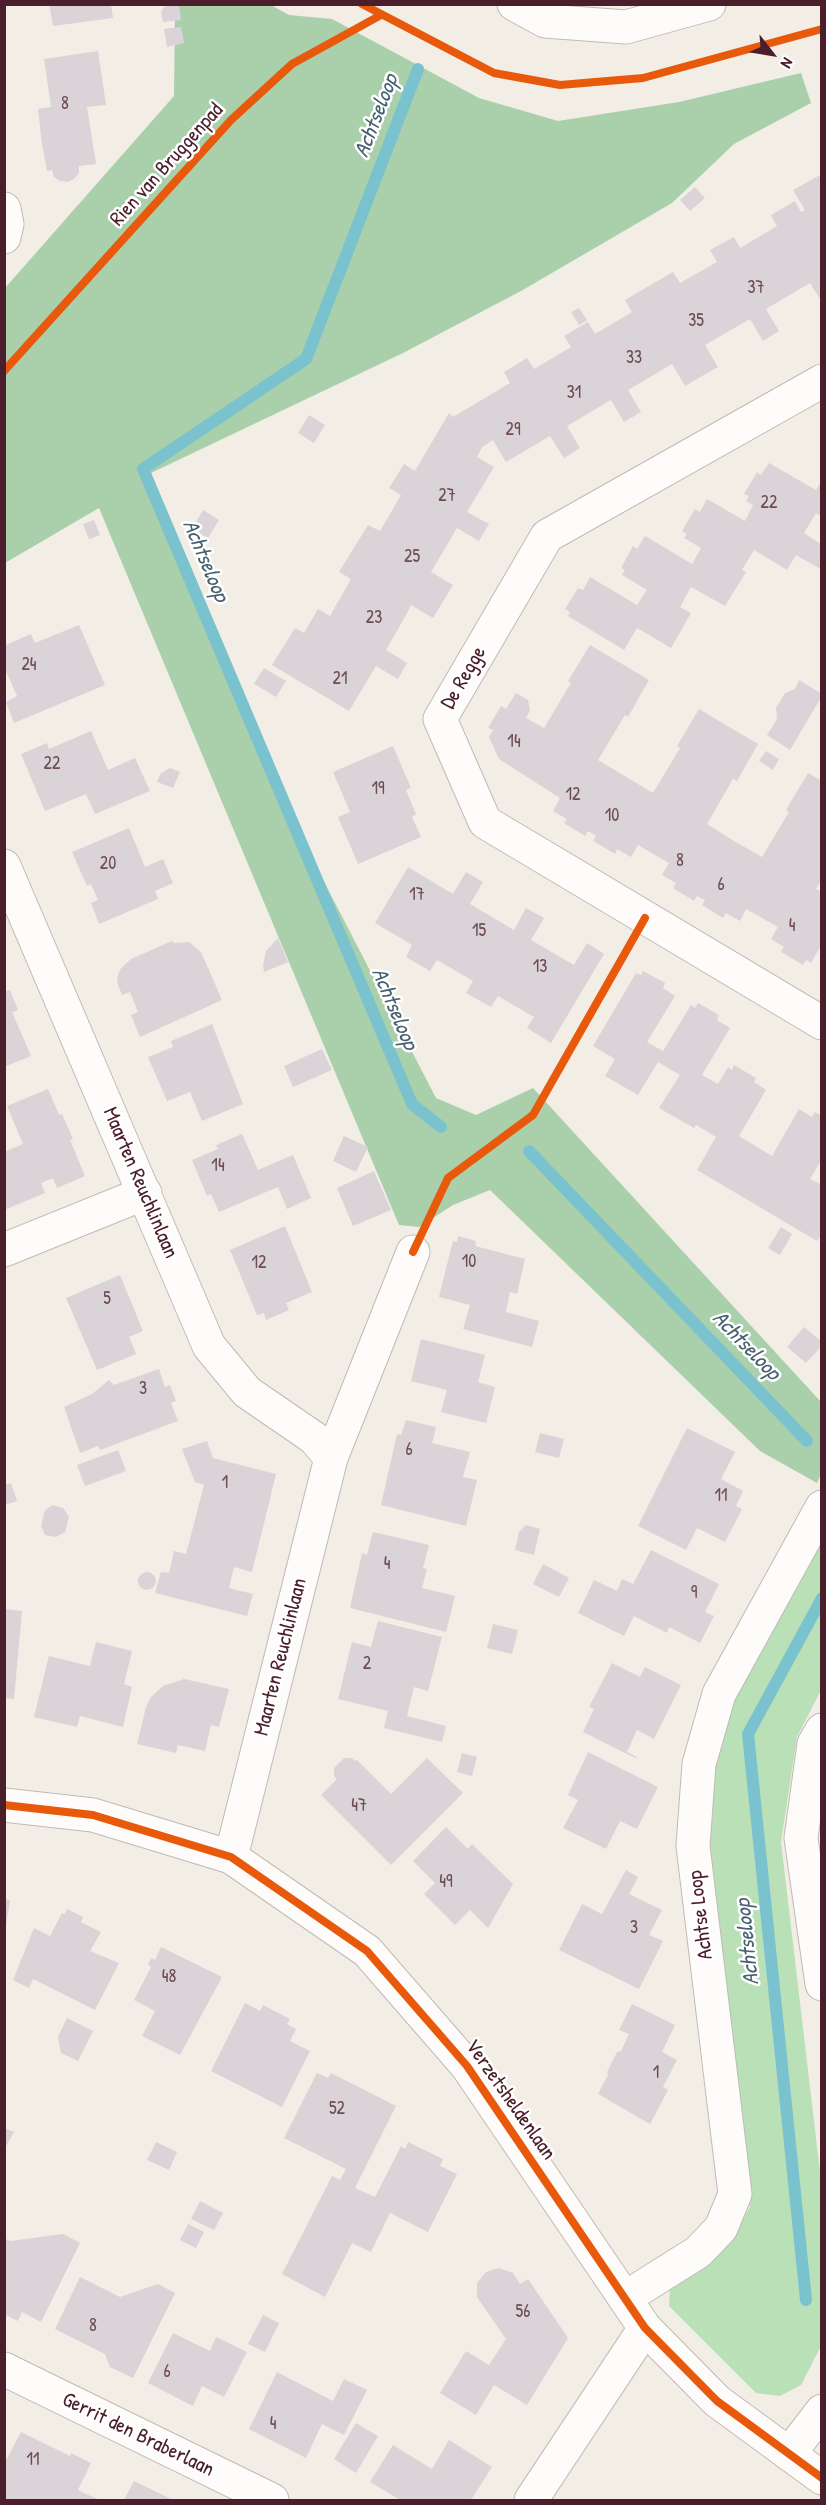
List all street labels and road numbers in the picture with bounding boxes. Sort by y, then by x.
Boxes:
street label: Rien van Bruggenpad [105,98,229,232]
street label: De Regge [436,642,492,714]
street label: Maarten Reuchlinlaan [97,1104,183,1262]
street label: Maarten Reuchlinlaan [249,1576,313,1738]
street label: Achtse Loop [683,1869,719,1961]
street label: Verzetsheldenlaan [459,2035,561,2165]
street label: Gerrit den Braberlaan [58,2387,218,2483]

